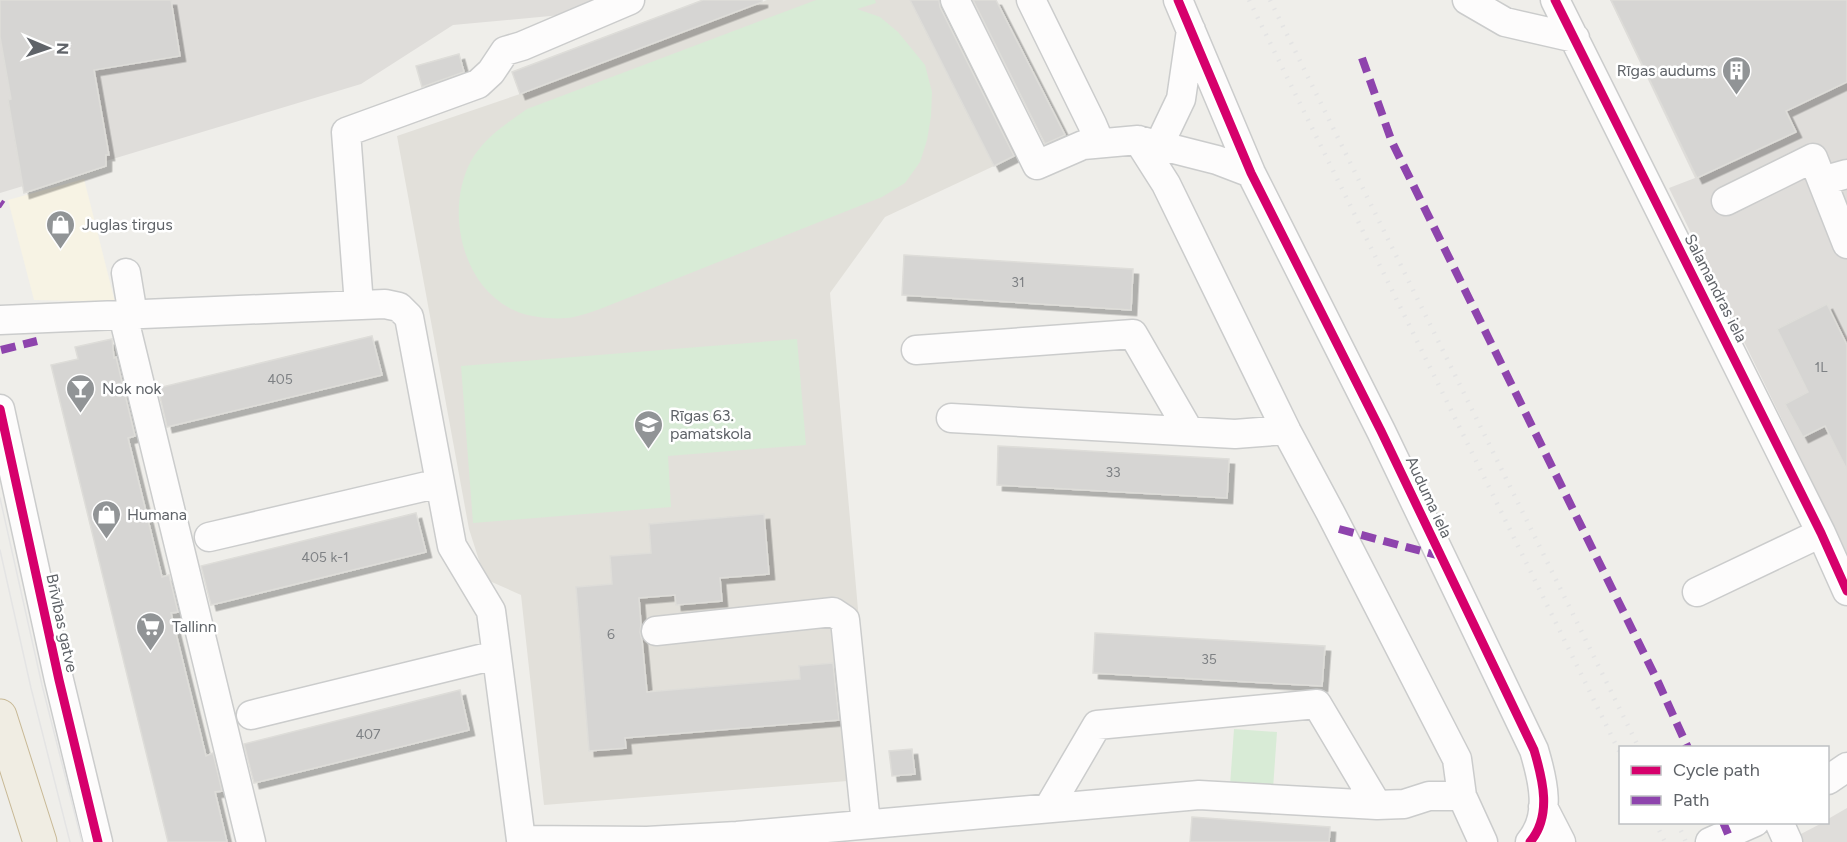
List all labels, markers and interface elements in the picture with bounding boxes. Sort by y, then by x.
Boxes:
north arrow [18,18,78,78]
text: N [53,42,72,55]
building icon: Rīgas audums [1721,54,1753,96]
place label: Rīgas audums [1617,61,1716,80]
shop icon: Juglas tirgus [45,208,77,250]
place label: Juglas tirgus [82,215,173,234]
street label: Salamandras iela [1681,231,1751,345]
house number: 31 [1011,274,1025,291]
house number: 1L [1814,359,1828,376]
house number: 405 [267,371,293,388]
bar icon: Nok nok [65,372,97,414]
place label: Nok nok [102,379,162,398]
place label: Rīgas 63. pamatskola [670,406,751,443]
school or university icon: Rīgas 63. pamatskola [633,408,665,450]
street label: Auduma iela [1402,453,1456,541]
house number: 33 [1105,464,1121,481]
shop icon: Humana [90,498,122,540]
place label: Humana [127,505,187,524]
house number: 405 k-1 [301,549,349,566]
street label: Brīvības gatve [42,572,82,674]
supermarket icon: Tallinn [135,610,167,652]
place label: Tallinn [172,617,217,636]
house number: 6 [607,626,615,643]
house number: 35 [1201,651,1217,668]
house number: 407 [355,726,381,743]
legend [1619,746,1829,824]
text: Cycle path [1673,759,1760,781]
text: Path [1673,789,1709,811]

